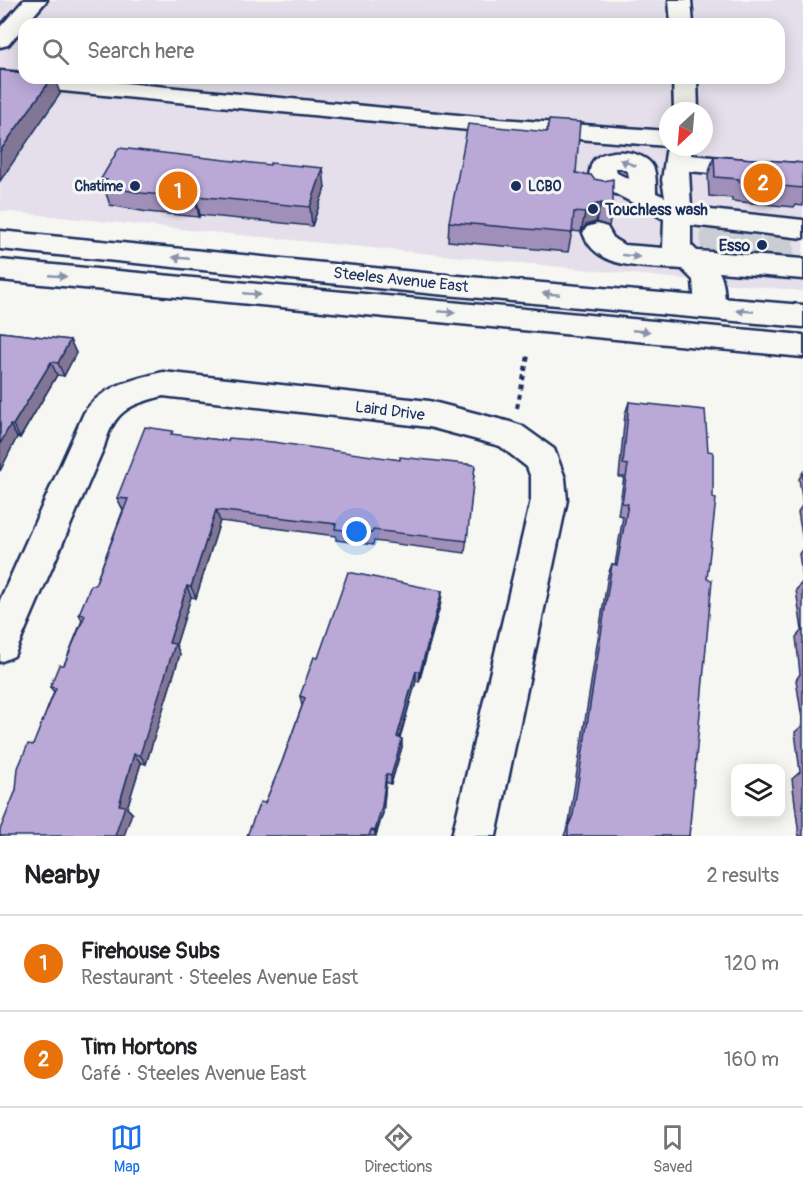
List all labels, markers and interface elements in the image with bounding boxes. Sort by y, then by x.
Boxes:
search box [18,18,785,84]
icon: search [39,35,72,68]
text: Search here [87,37,194,65]
north arrow [659,102,713,156]
one-way arrow [619,157,637,167]
pin: 2 [744,160,783,206]
pin: 1 [158,168,198,213]
place label: Chatime [75,178,124,195]
place label: LCBO [528,178,561,195]
marker: Chatime [128,179,142,193]
marker: LCBO [509,179,523,193]
place label: Touchless wash [604,200,708,220]
marker: Touchless wash [586,202,600,216]
place label: Esso [719,236,750,256]
marker: Esso [755,238,769,252]
one-way arrow [621,251,640,260]
one-way arrow [171,253,190,263]
street label: Steeles Avenue East [332,263,470,297]
one-way arrow [49,271,68,281]
one-way arrow [243,289,262,299]
one-way arrow [541,289,560,298]
one-way arrow [735,306,754,316]
one-way arrow [437,307,456,317]
one-way arrow [631,326,650,336]
street label: Laird Drive [354,397,426,425]
your location [342,517,371,546]
map controls [731,764,785,818]
button: layers [731,764,785,818]
text: Nearby [24,859,100,891]
text: 2 results [707,863,779,888]
text: Firehouse Subs [81,937,220,965]
text: 1 [40,951,47,976]
text: 120 m [724,951,779,976]
text: Restaurant · Steeles Avenue East [81,965,358,990]
text: Tim Hortons [81,1033,197,1061]
text: 2 [38,1047,49,1072]
text: 160 m [724,1047,779,1072]
text: Café · Steeles Avenue East [81,1061,306,1086]
tab: Map [110,1121,143,1177]
tab: Directions [364,1121,432,1177]
tab: Saved [653,1121,693,1177]

